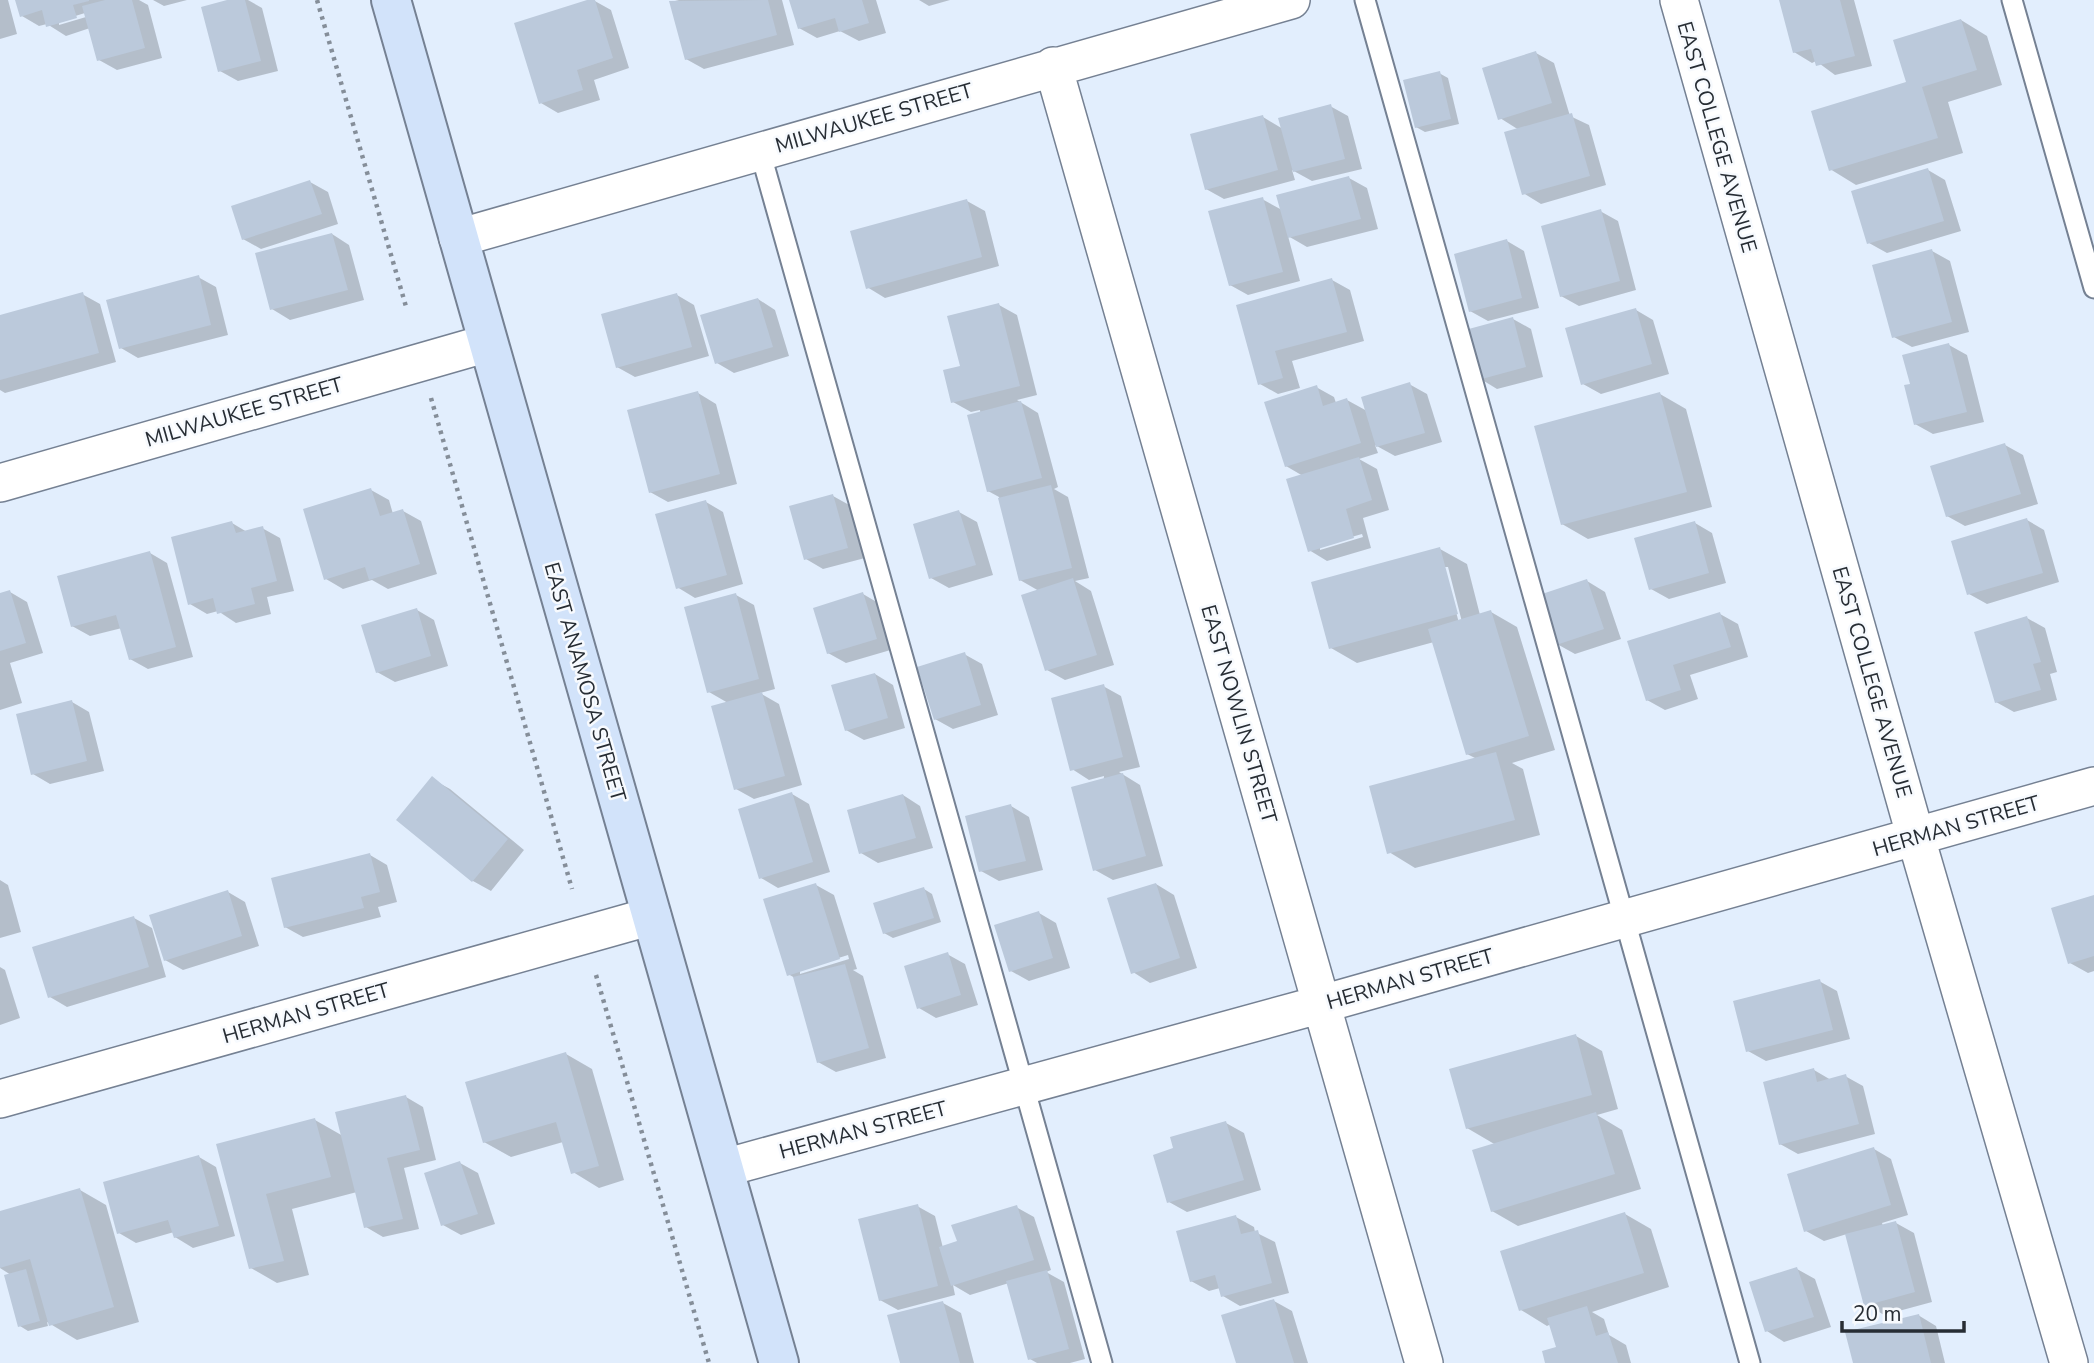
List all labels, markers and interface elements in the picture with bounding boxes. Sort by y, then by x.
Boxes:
street label: EAST COLLEGE AVENUE [1671,18,1763,256]
street label: MILWAUKEE STREET [772,76,976,160]
street label: MILWAUKEE STREET [142,370,346,454]
street label: EAST ANAMOSA STREET [537,559,633,805]
street label: EAST COLLEGE AVENUE [1826,563,1918,801]
street label: EAST NOWLIN STREET [1194,601,1284,827]
street label: HERMAN STREET [1869,789,2043,863]
street label: HERMAN STREET [1323,942,1497,1016]
street label: HERMAN STREET [219,976,393,1050]
street label: HERMAN STREET [776,1094,950,1166]
scale bar [1842,1290,1965,1334]
text: 20 m [1853,1300,1902,1328]

